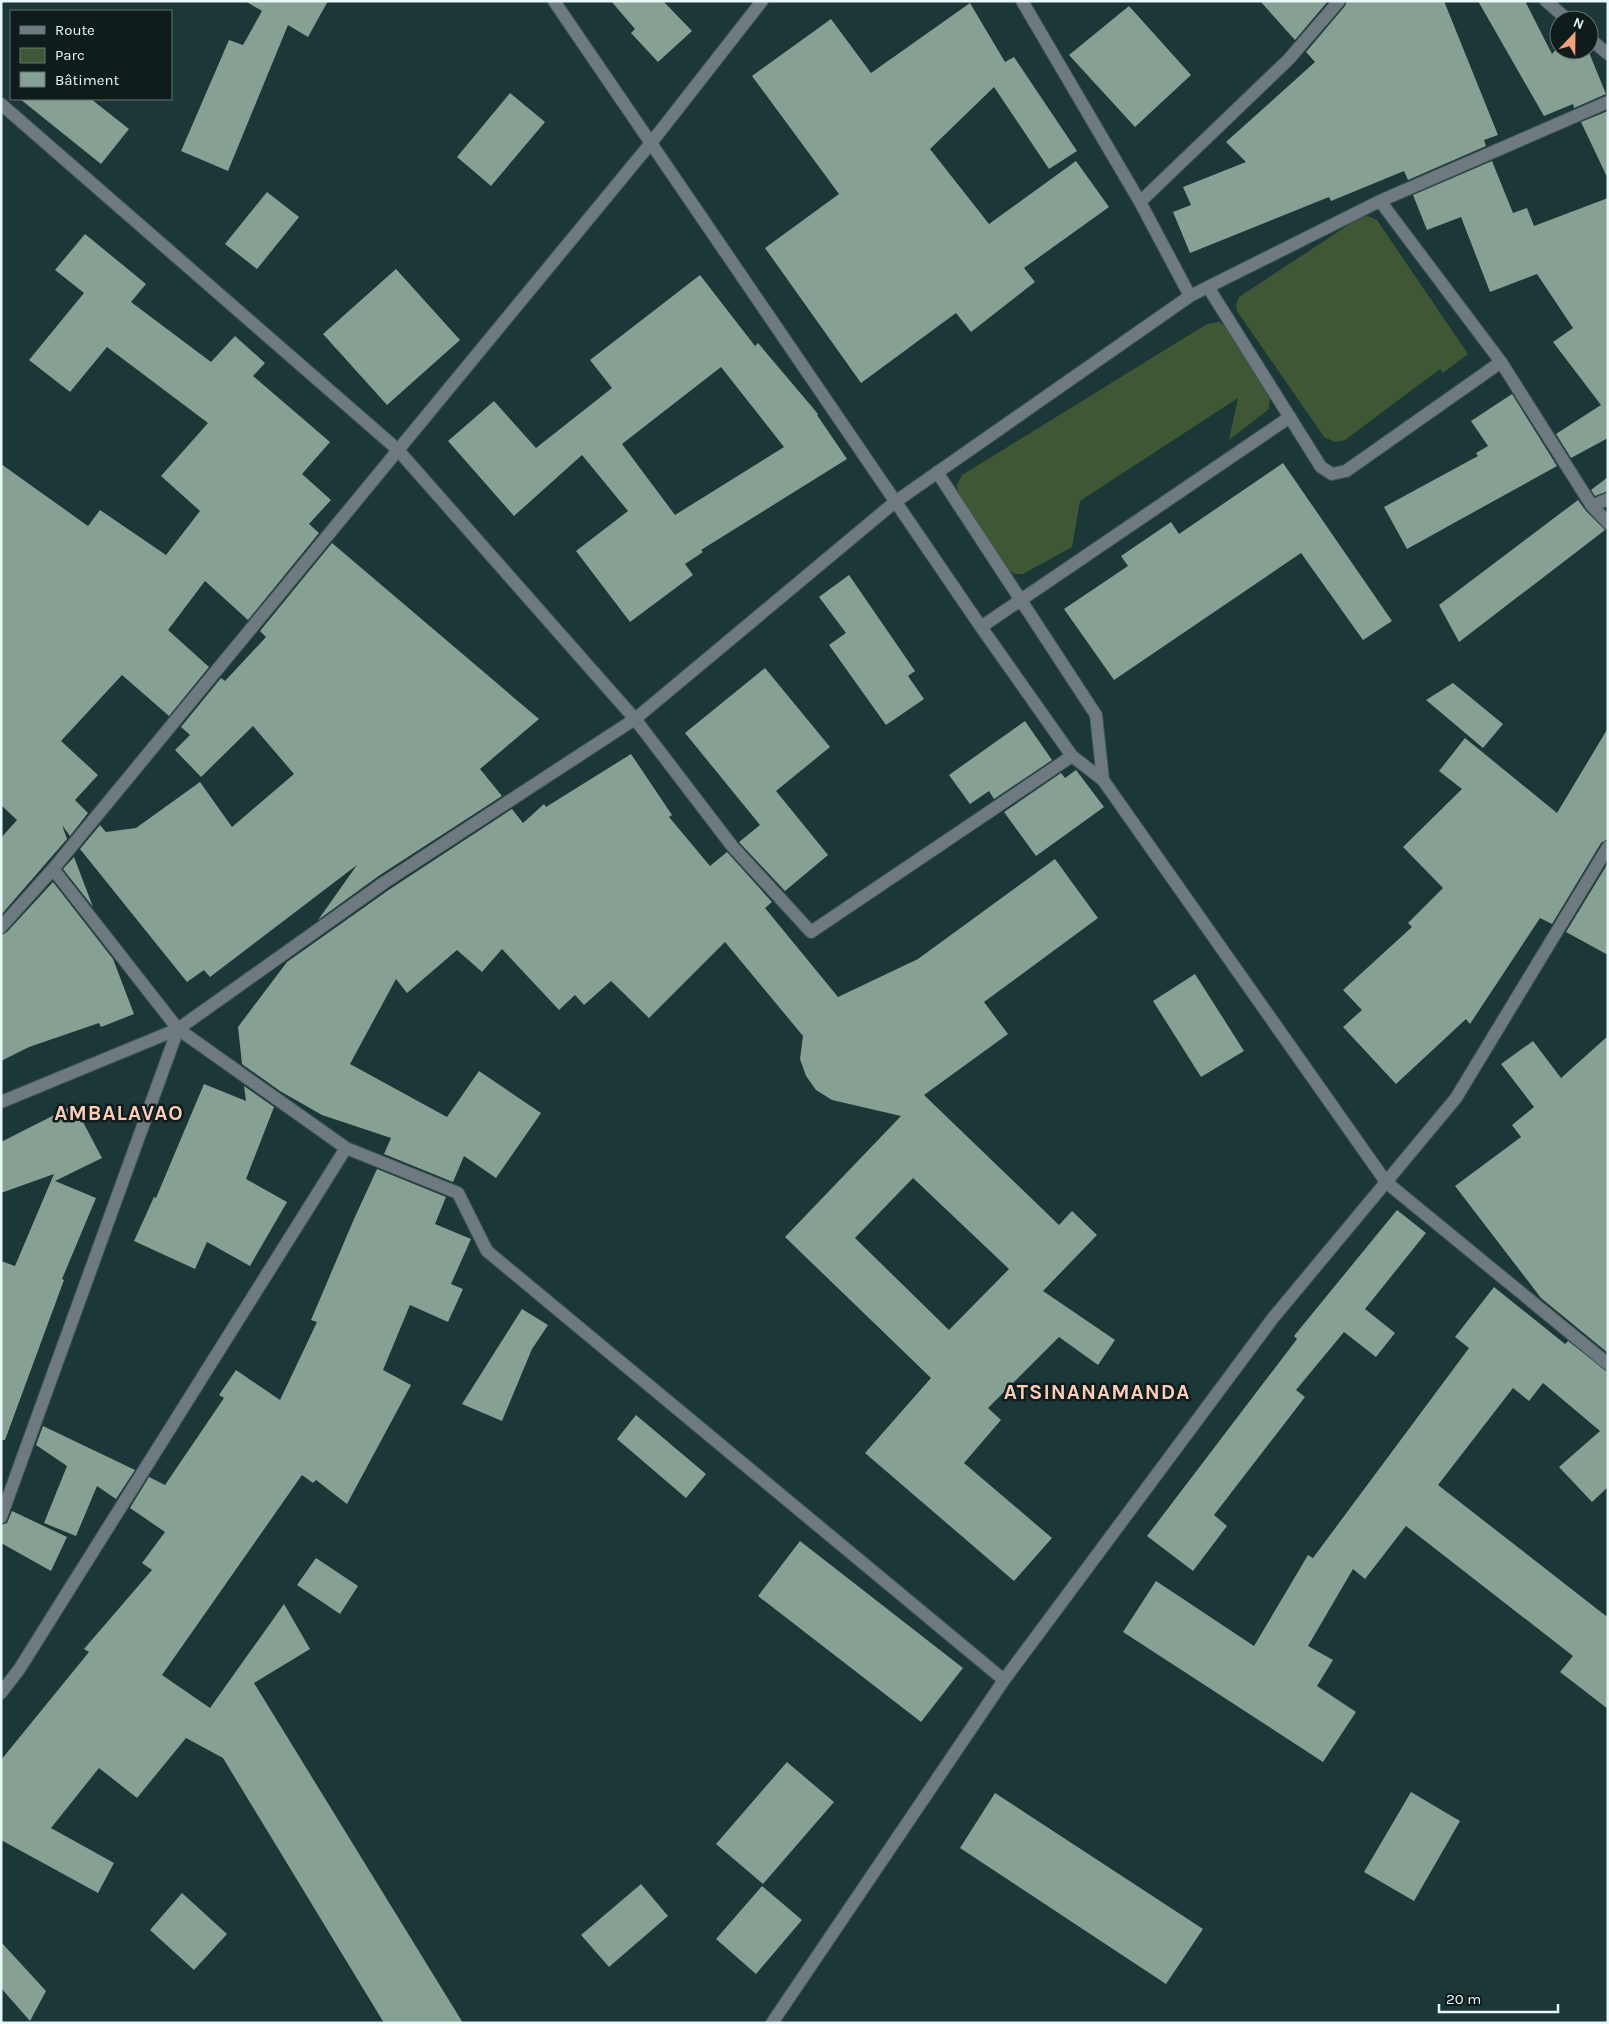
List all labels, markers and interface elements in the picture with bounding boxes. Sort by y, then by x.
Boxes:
legend [10,10,172,100]
north arrow [1549,10,1599,60]
text: N [1571,14,1587,33]
text: Route [55,21,95,39]
text: Parc [55,46,85,64]
text: Bâtiment [55,71,119,89]
district label: AMBALAVAO [54,1101,184,1125]
district label: ATSINANAMANDA [1004,1380,1190,1404]
scale bar [1439,1982,1558,2014]
text: 20 m [1446,1990,1481,2008]

